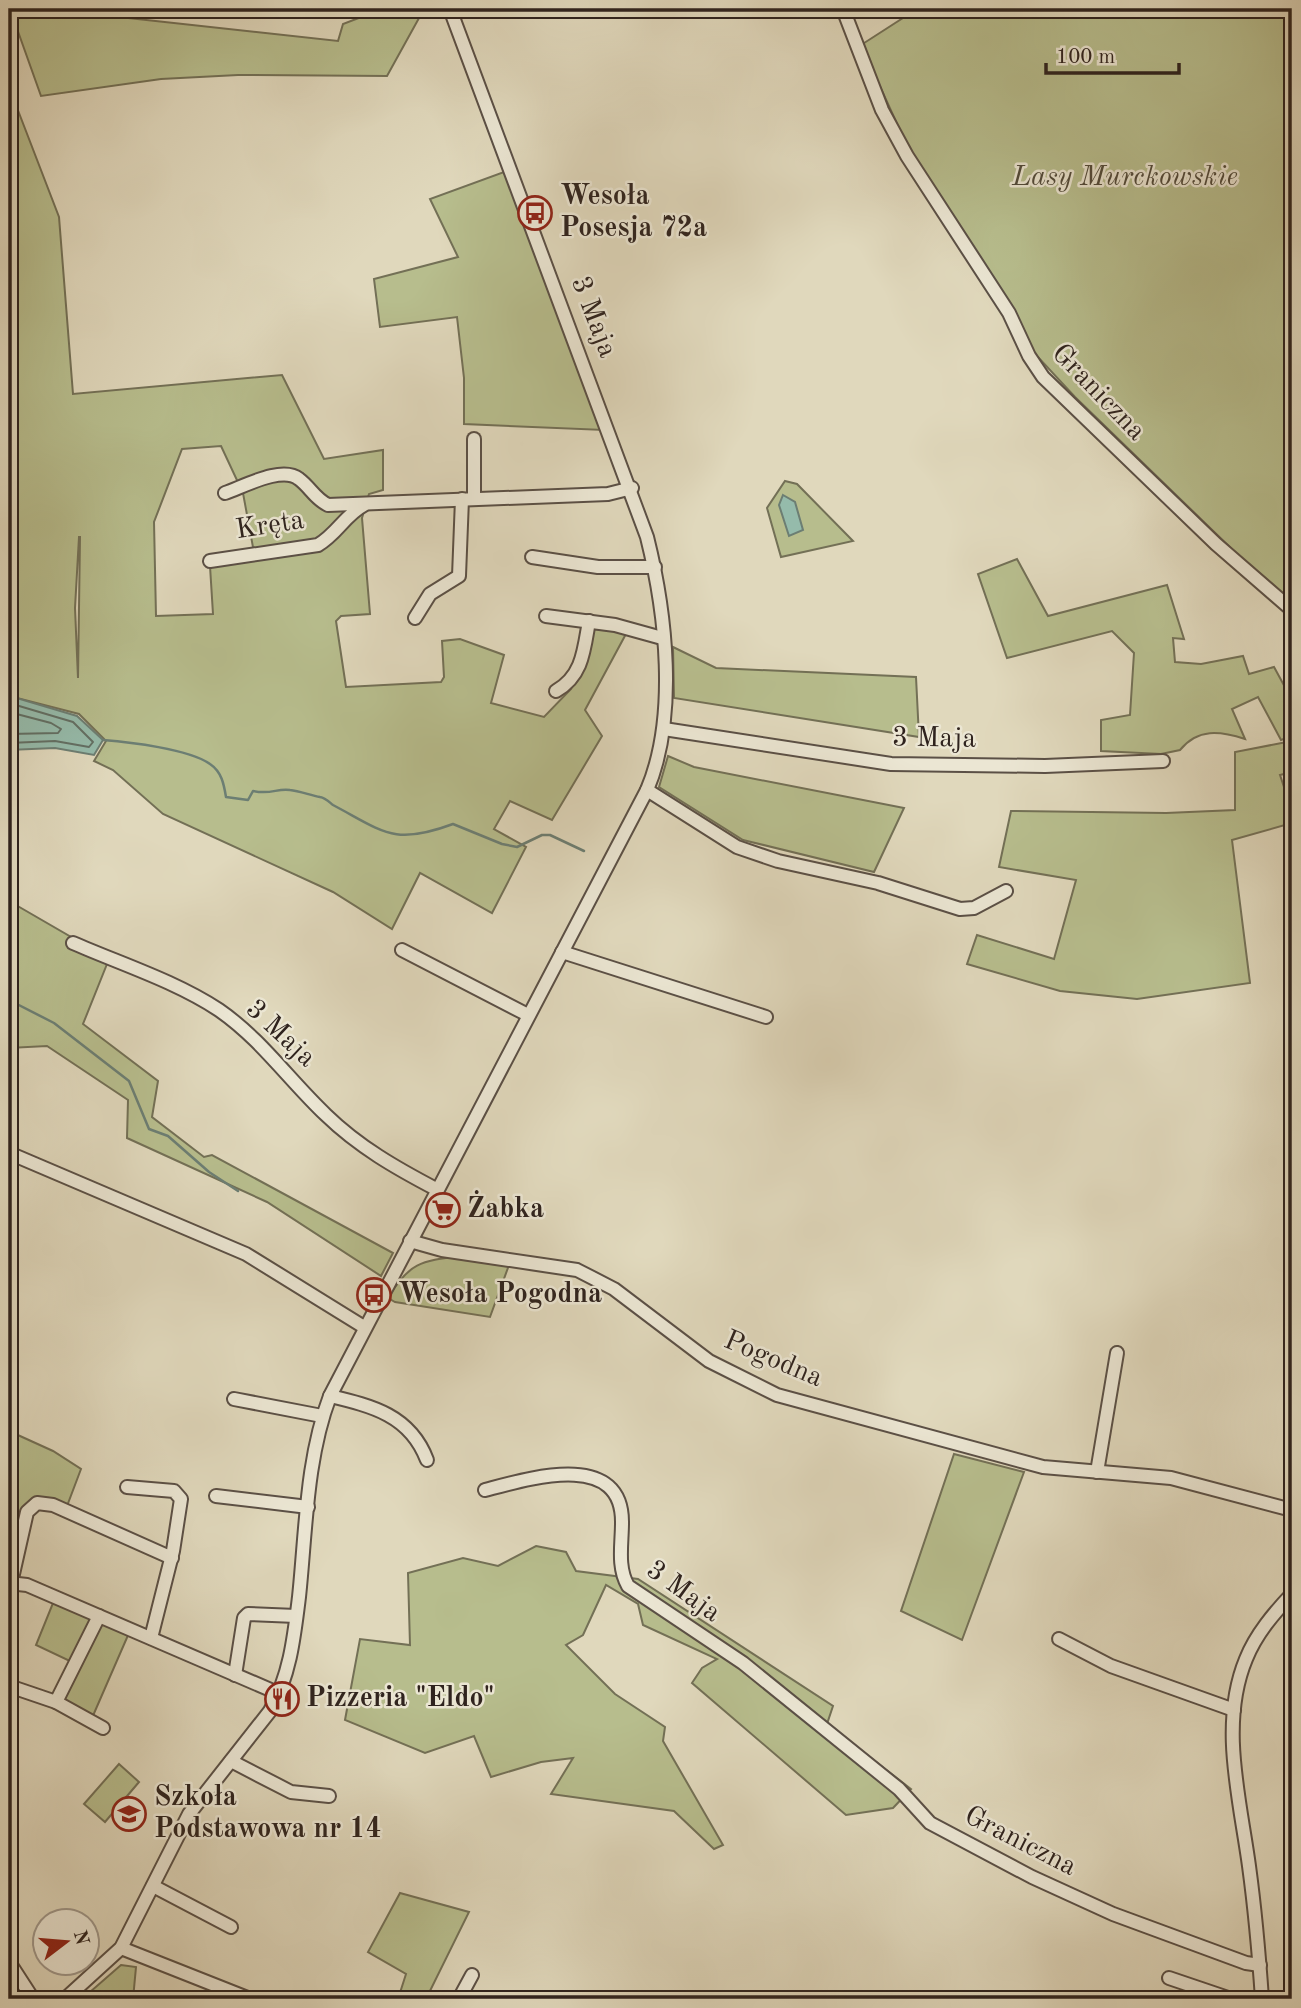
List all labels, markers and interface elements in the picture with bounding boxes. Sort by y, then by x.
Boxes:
scale bar [1046,32,1178,76]
text: 100 m [1056,47,1115,68]
park label: Lasy Murckowskie [1011,164,1238,192]
place label: Wesoła Posesja 72a [560,183,707,243]
bus stop icon: Wesoła Posesja 72a [516,194,554,232]
street label: 3 Maja [565,273,621,361]
street label: Graniczna [1046,340,1150,447]
street label: Kręta [234,507,307,545]
street label: 3 Maja [892,724,976,754]
street label: 3 Maja [240,995,320,1073]
place label: Żabka [467,1190,544,1224]
supermarket icon: Żabka [424,1191,462,1229]
bus stop icon: Wesoła Pogodna [355,1276,393,1314]
place label: Wesoła Pogodna [398,1281,602,1309]
street label: Pogodna [720,1327,827,1393]
street label: 3 Maja [641,1556,725,1628]
restaurant icon: Pizzeria "Eldo" [263,1680,301,1718]
place label: Pizzeria "Eldo" [306,1685,495,1713]
place label: Szkoła Podstawowa nr 14 [154,1784,382,1844]
school or university icon: Szkoła Podstawowa nr 14 [110,1795,148,1833]
street label: Graniczna [959,1802,1081,1882]
north arrow [32,1906,102,1976]
text: N [69,1928,91,1948]

